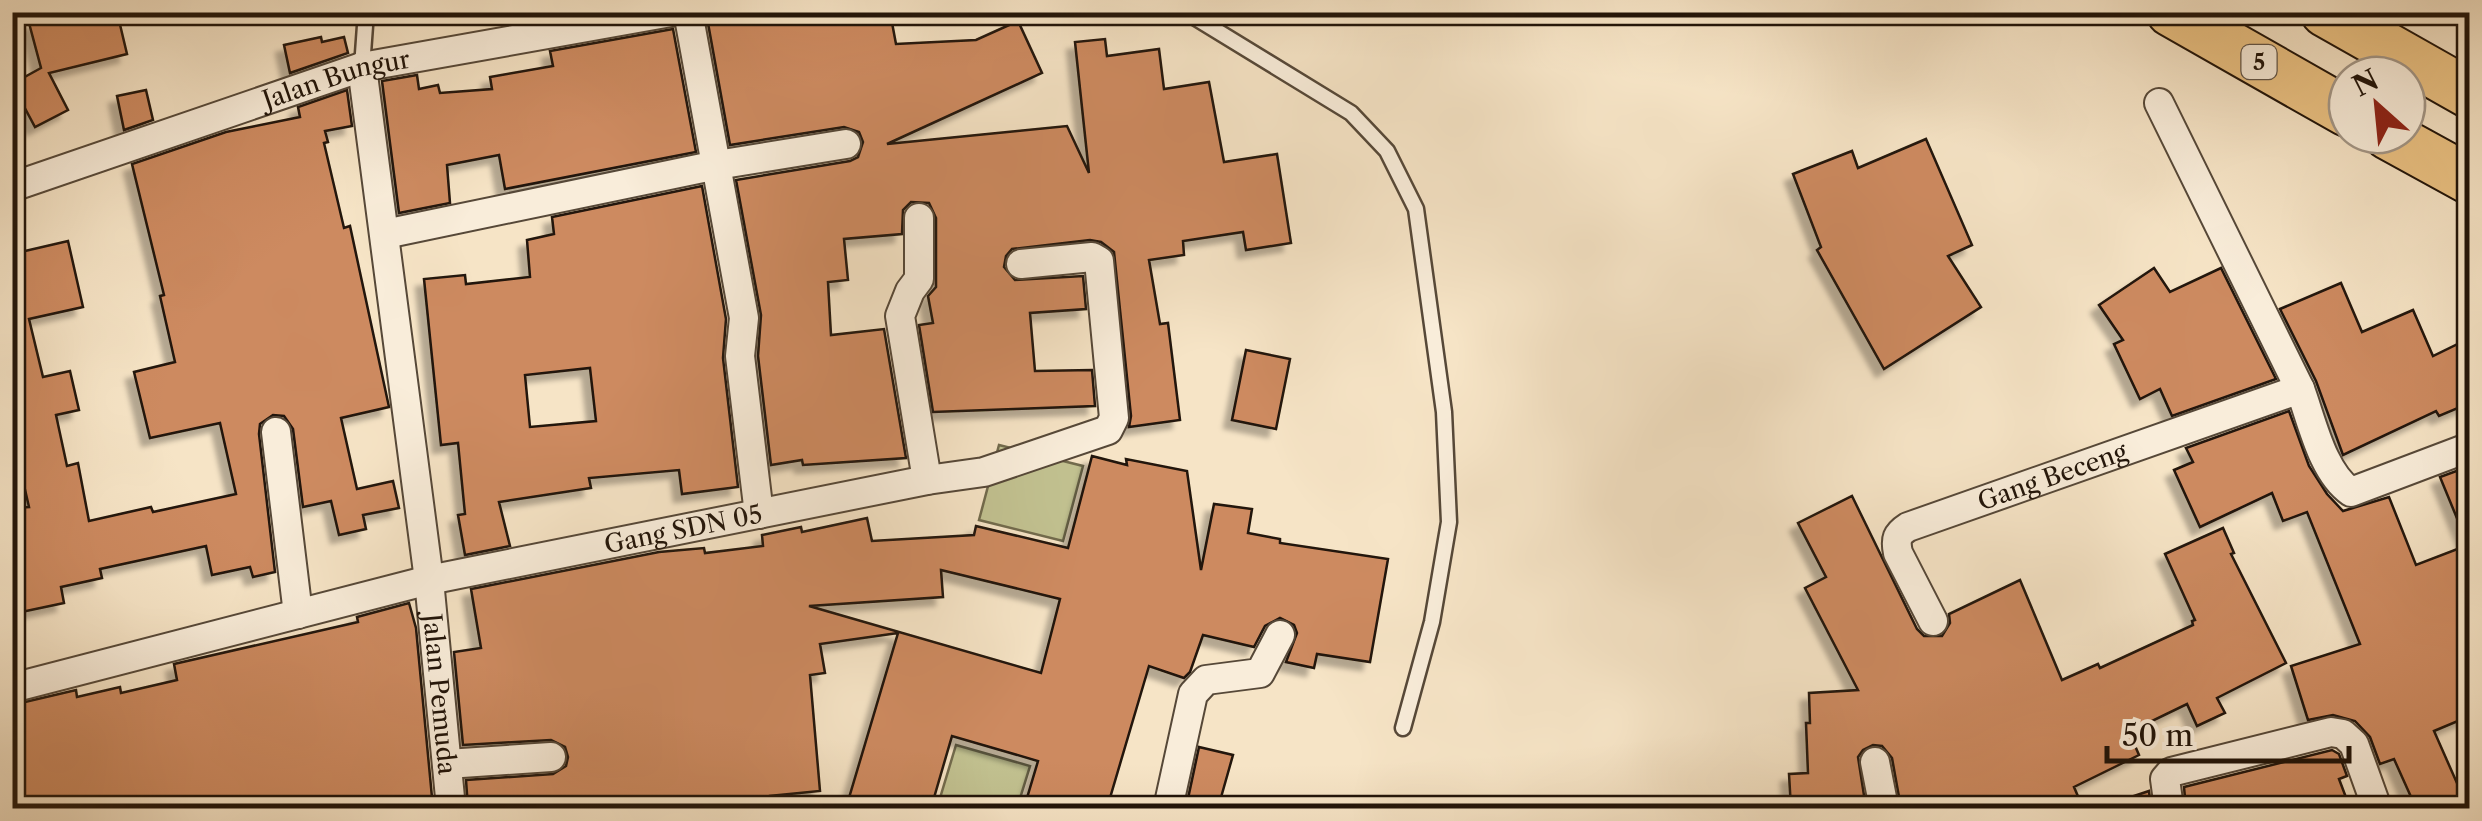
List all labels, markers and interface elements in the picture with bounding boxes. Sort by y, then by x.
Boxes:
street label: Jalan Bungur [255,44,413,117]
road number: 5 [2242,45,2276,79]
north arrow [2327,55,2427,155]
text: N [2347,62,2384,103]
street label: Gang Beceng [1974,436,2132,517]
street label: Gang SDN 05 [601,498,765,560]
street label: Jalan Pemuda [416,608,463,777]
scale bar [2107,701,2350,763]
text: 50 m [2122,717,2193,754]

